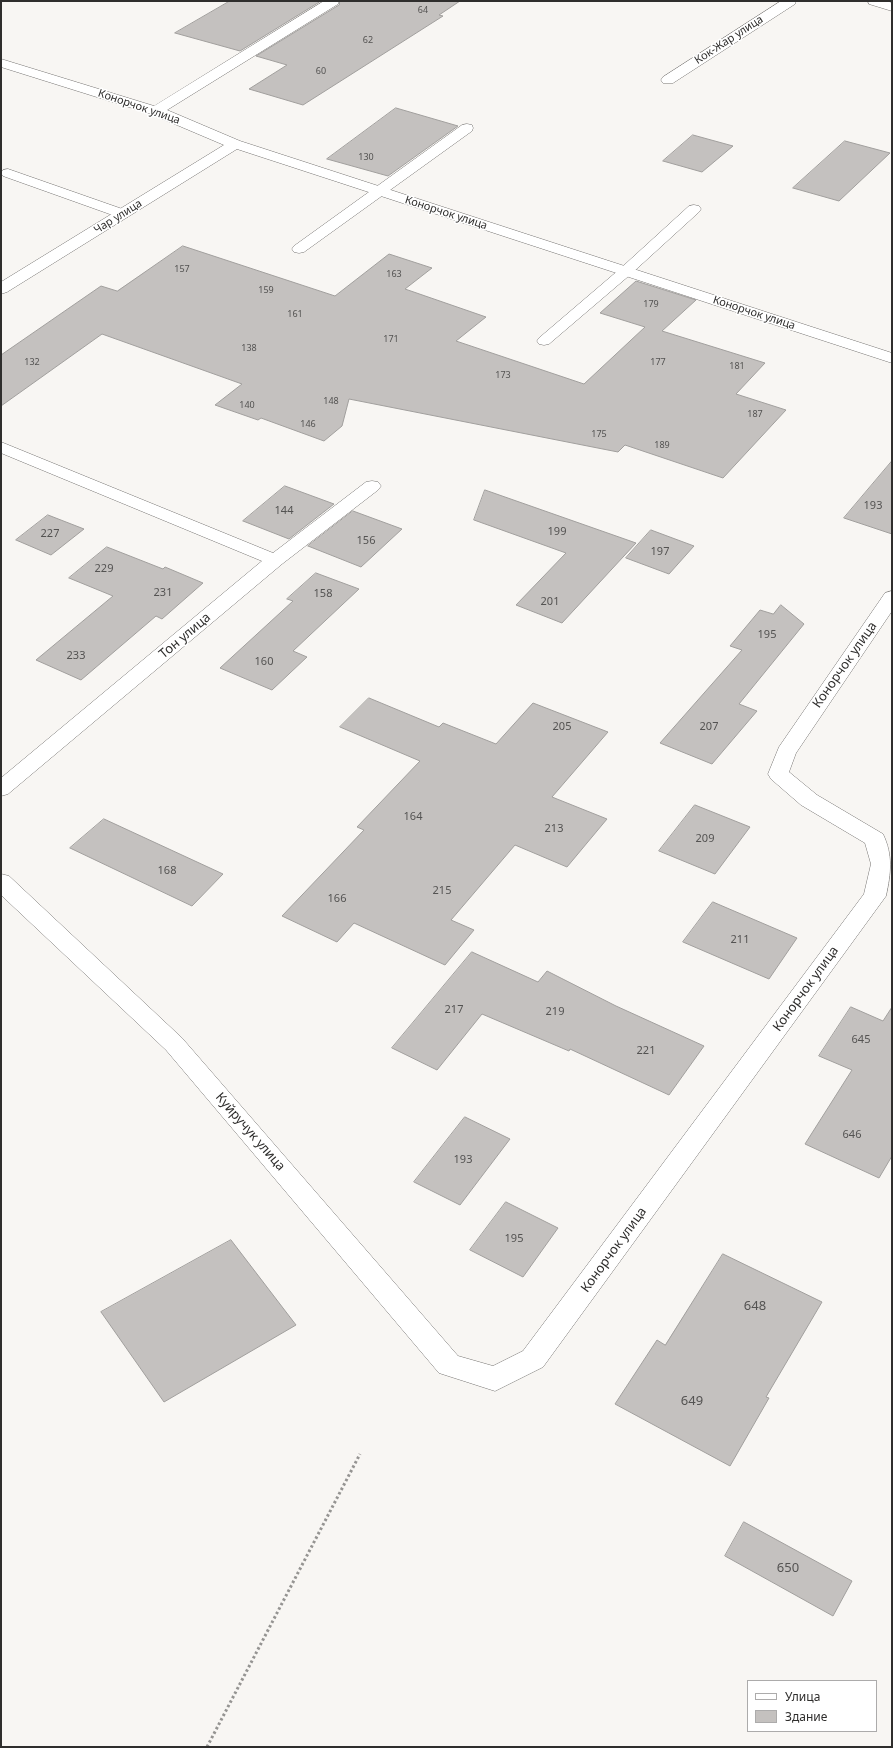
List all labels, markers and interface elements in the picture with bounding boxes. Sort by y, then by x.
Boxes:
house number: 64 [418,5,428,15]
street label: Кок-Жар улица [692,13,766,67]
house number: 62 [363,35,373,45]
house number: 60 [316,66,326,76]
street label: Конорчок улица [96,87,182,127]
house number: 130 [358,152,374,162]
street label: Конорчок улица [403,193,489,233]
street label: Чар улица [91,197,145,237]
house number: 157 [174,264,190,274]
house number: 163 [386,269,402,279]
house number: 159 [258,285,274,295]
street label: Конорчок улица [711,293,797,333]
house number: 179 [643,299,659,309]
house number: 161 [287,309,303,319]
house number: 171 [383,334,399,344]
house number: 138 [241,343,257,353]
house number: 132 [24,357,40,367]
house number: 177 [650,357,666,367]
house number: 181 [729,361,745,371]
house number: 173 [495,370,511,380]
house number: 148 [323,396,339,406]
house number: 140 [239,400,255,410]
house number: 187 [747,409,763,419]
house number: 146 [300,419,316,429]
house number: 175 [591,429,607,439]
house number: 189 [654,440,670,450]
house number: 193 [864,499,882,513]
house number: 144 [275,504,293,518]
house number: 199 [548,525,566,539]
house number: 227 [41,527,59,541]
house number: 156 [357,534,375,548]
house number: 197 [651,545,669,559]
house number: 229 [95,562,113,576]
house number: 231 [154,586,172,600]
house number: 158 [314,587,332,601]
house number: 201 [541,595,559,609]
street label: Тон улица [156,610,214,662]
street label: Конорчок улица [809,619,881,711]
house number: 195 [758,628,776,642]
house number: 233 [67,649,85,663]
house number: 160 [255,655,273,669]
house number: 205 [553,720,571,734]
house number: 207 [700,720,718,734]
house number: 164 [404,810,422,824]
house number: 213 [545,822,563,836]
house number: 209 [696,832,714,846]
house number: 168 [158,864,176,878]
house number: 215 [433,884,451,898]
house number: 166 [328,892,346,906]
house number: 211 [731,933,749,947]
street label: Конорчок улица [770,943,842,1035]
house number: 217 [445,1003,463,1017]
house number: 219 [546,1005,564,1019]
house number: 645 [852,1033,870,1047]
house number: 221 [637,1044,655,1058]
street label: Куйручук улица [212,1090,288,1174]
house number: 646 [843,1128,861,1142]
house number: 193 [454,1153,472,1167]
street label: Конорчок улица [578,1204,650,1296]
house number: 195 [505,1232,523,1246]
house number: 648 [744,1298,766,1314]
house number: 649 [681,1393,703,1409]
house number: 650 [777,1560,799,1576]
legend [747,1680,877,1732]
text: Улица [785,1688,820,1705]
text: Здание [785,1708,827,1725]

